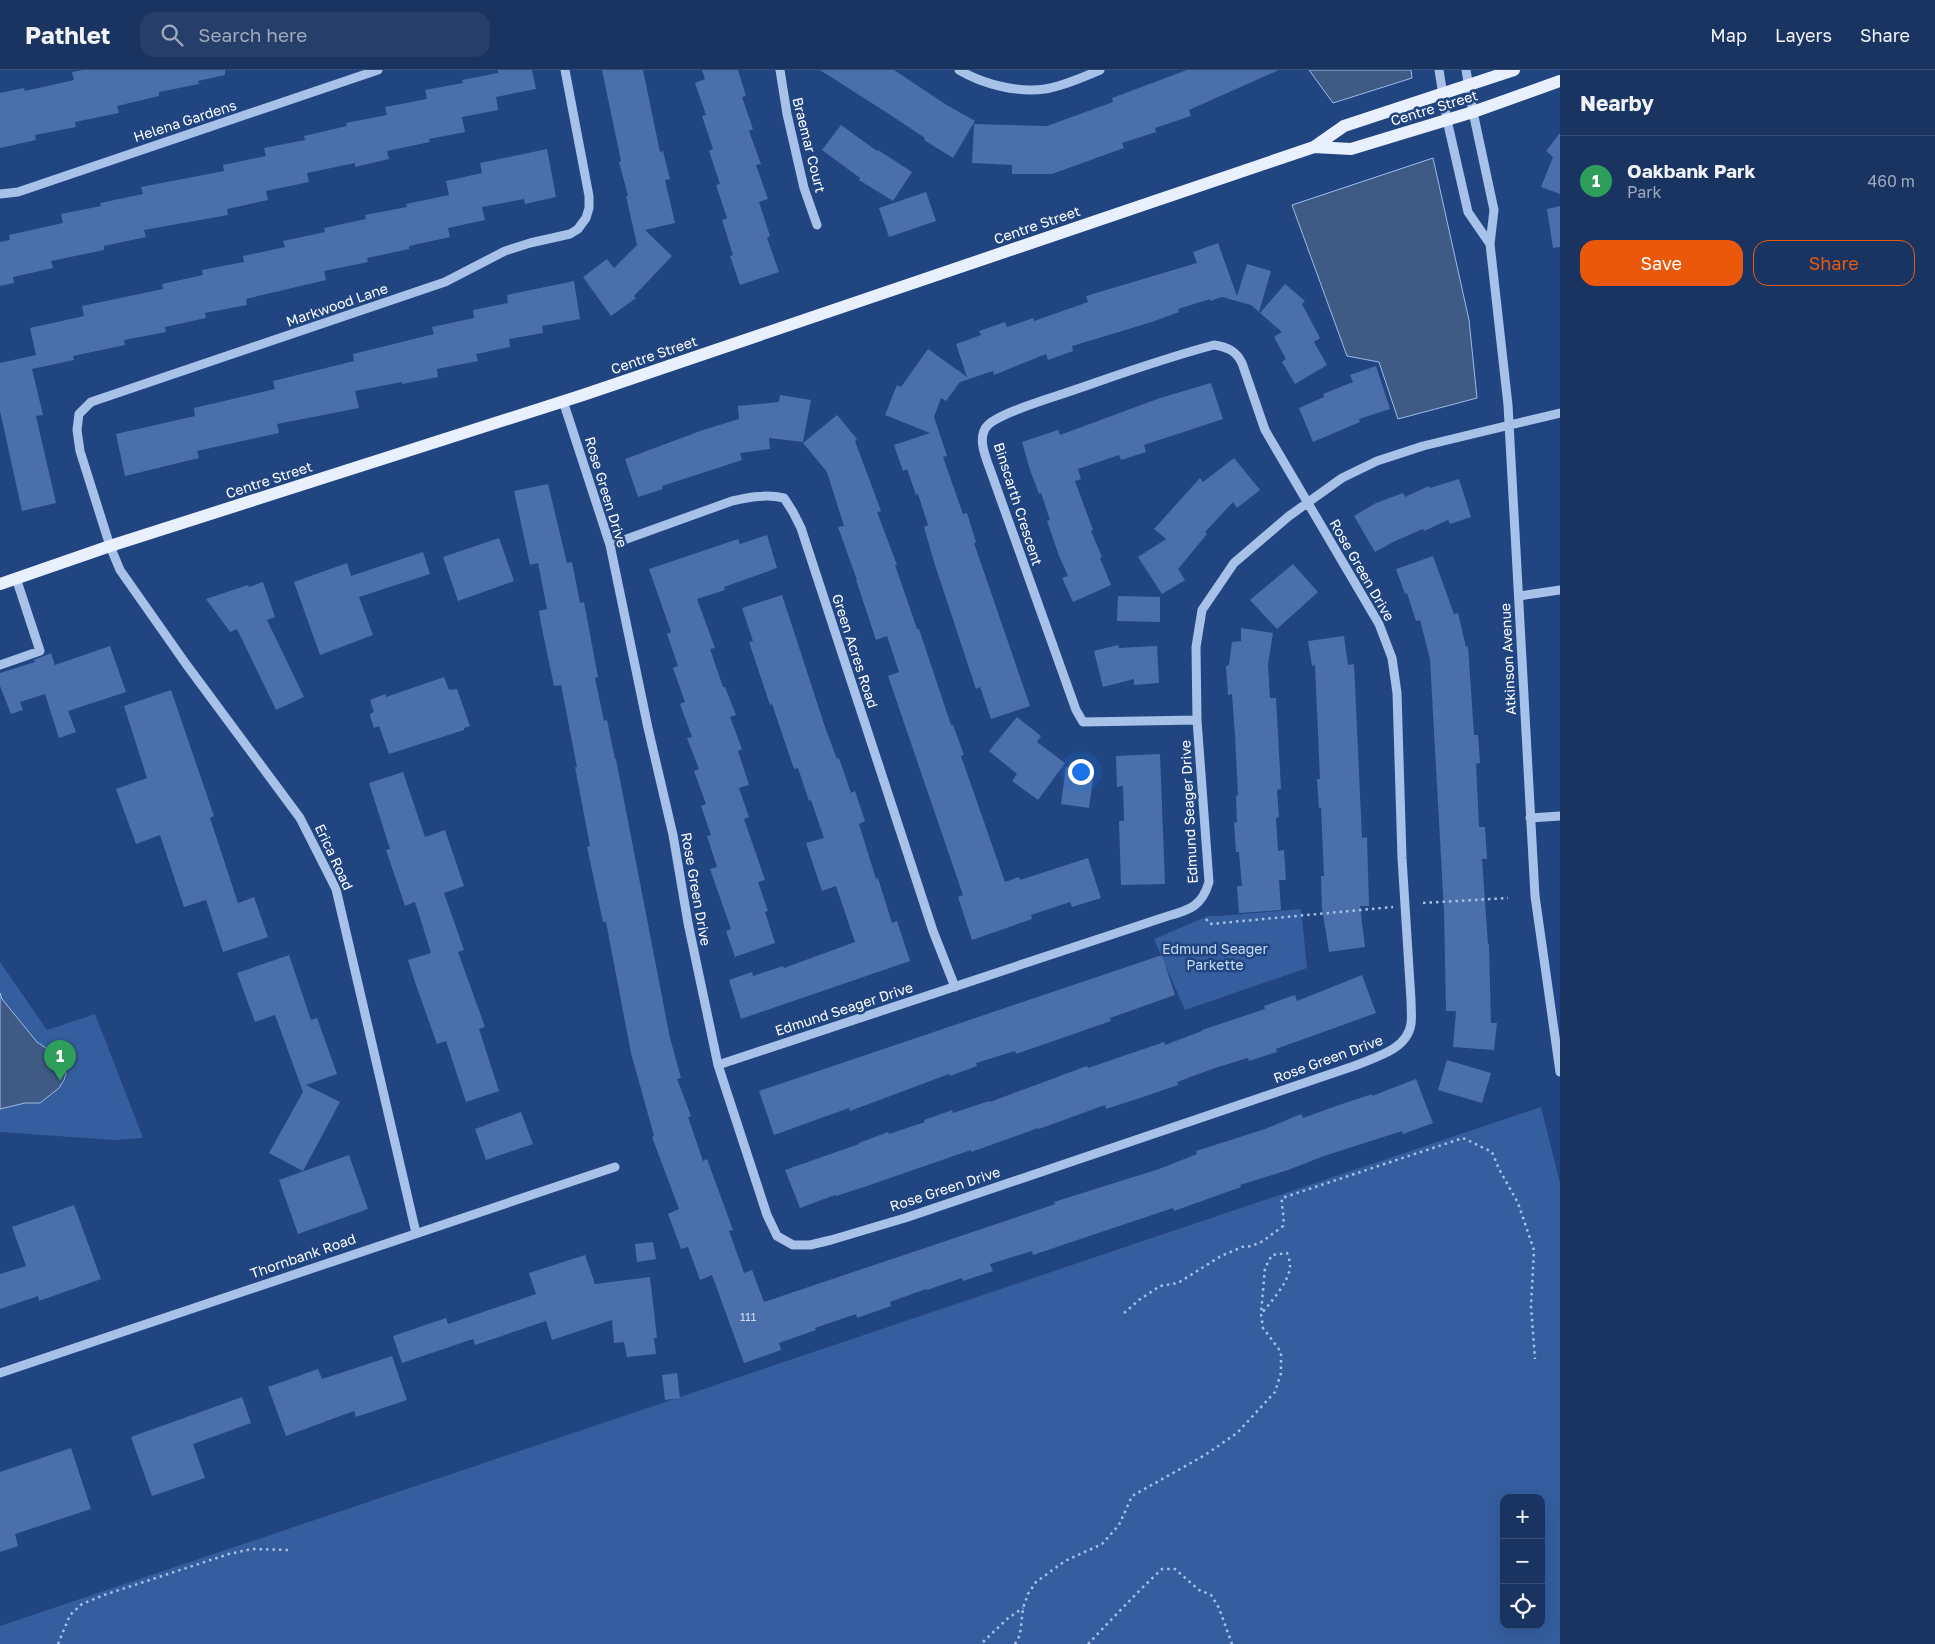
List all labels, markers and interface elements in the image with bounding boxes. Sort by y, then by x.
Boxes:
search box [140,12,490,57]
text: Pathlet [25,20,110,49]
icon: search [158,21,186,49]
text: Search here [198,23,307,46]
text: Map [1710,24,1747,46]
text: Layers [1775,24,1832,46]
text: Share [1860,24,1910,46]
street label: Centre Street [1388,86,1479,129]
text: Nearby [1580,90,1654,116]
street label: Braemar Court [789,95,830,194]
street label: Helena Gardens [131,96,238,145]
text: Oakbank Park [1627,159,1756,182]
text: 1 [1592,171,1600,191]
text: 460 m [1867,171,1915,191]
text: Park [1627,182,1662,202]
street label: Centre Street [991,202,1082,247]
button: Save [1580,240,1743,286]
button: Share [1753,240,1915,286]
street label: Markwood Lane [284,279,390,330]
street label: Centre Street [608,332,699,377]
street label: Rose Green Drive [582,434,631,549]
street label: Binscarth Crescent [991,440,1046,568]
street label: Centre Street [223,458,314,502]
street label: Rose Green Drive [1326,516,1399,624]
street label: Green Acres Road [829,592,882,710]
street label: Atkinson Avenue [1496,603,1519,715]
street label: Edmund Seager Drive [1176,740,1201,884]
your location [1068,759,1094,785]
street label: Erica Road [312,821,357,893]
street label: Rose Green Drive [678,831,715,947]
park label: Edmund Seager Parkette [1162,940,1268,973]
street label: Edmund Seager Drive [773,978,915,1039]
street label: Rose Green Drive [1271,1031,1385,1086]
pin: 1 [44,1040,76,1081]
street label: Rose Green Drive [888,1163,1002,1214]
street label: Thornbank Road [248,1229,358,1282]
house number: 111 [740,1310,756,1323]
map controls [1500,1494,1545,1629]
button: + [1500,1494,1545,1539]
button: − [1500,1539,1545,1584]
button: locate [1500,1584,1545,1629]

